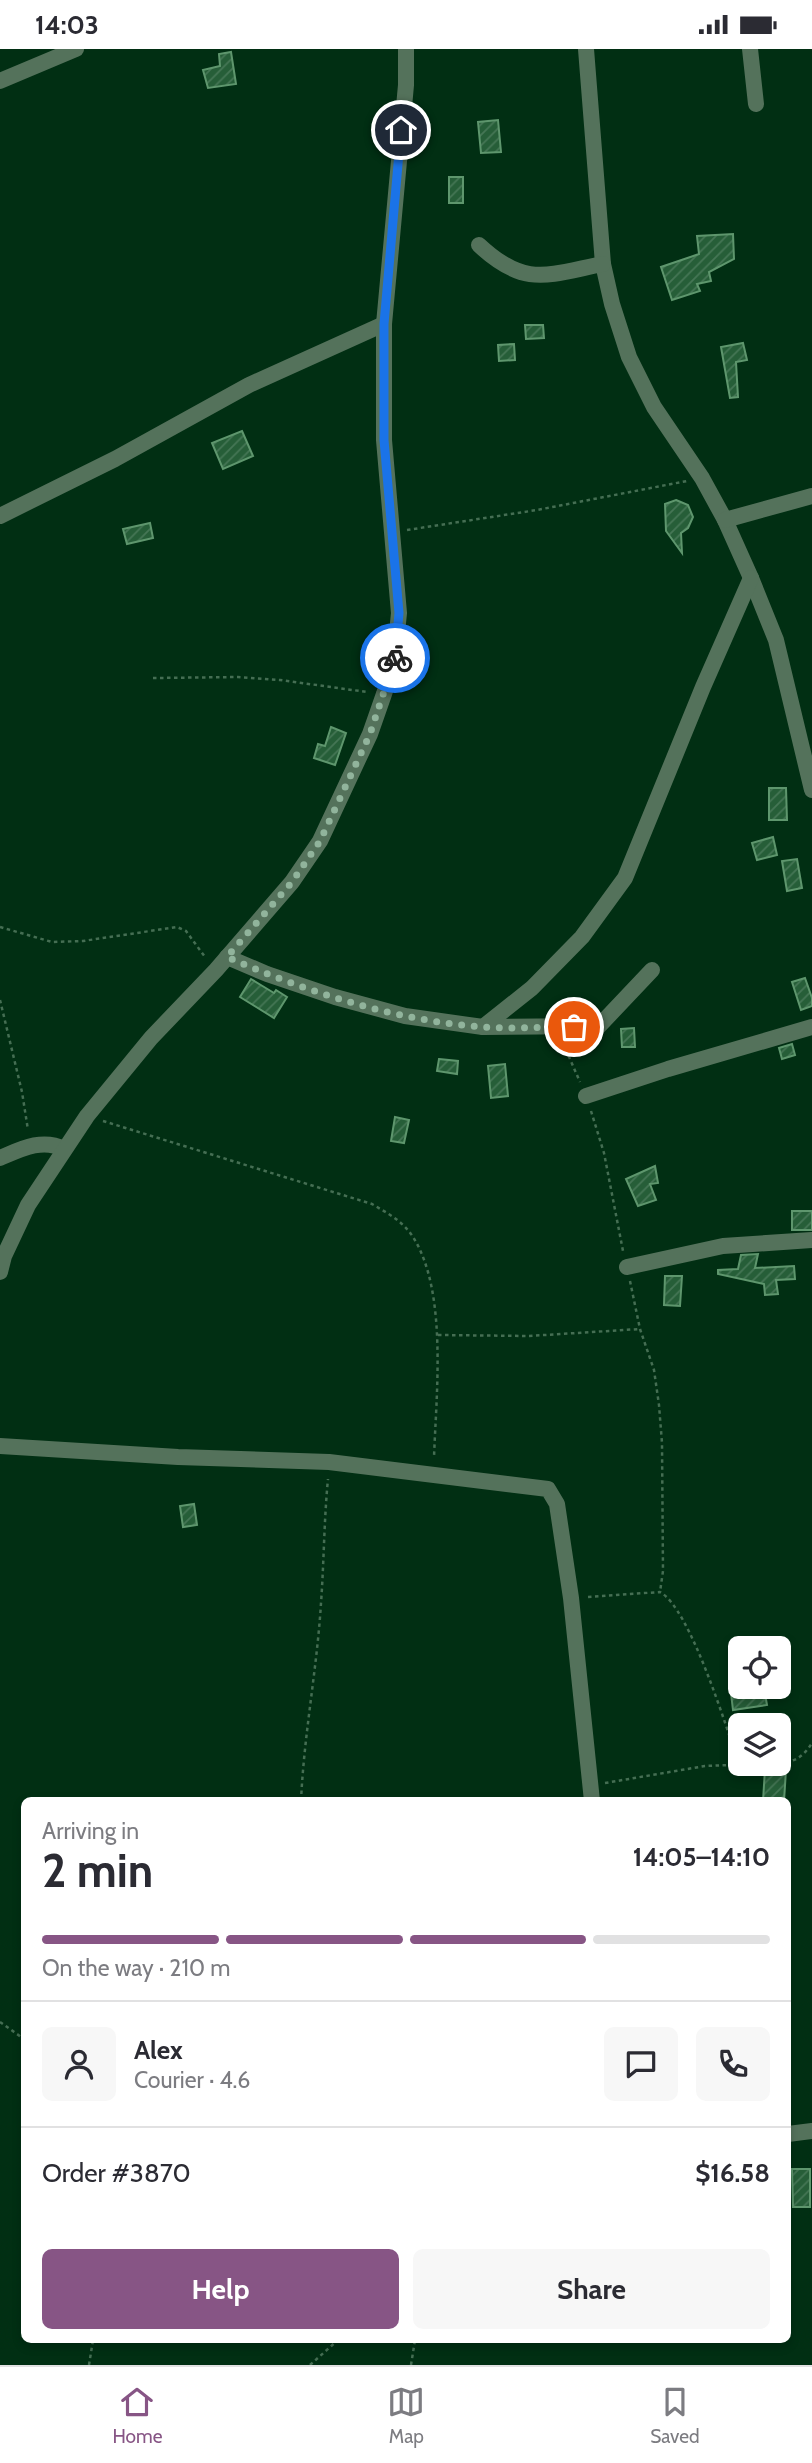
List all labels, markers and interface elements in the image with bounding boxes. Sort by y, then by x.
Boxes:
text: 14:03 [35,9,99,41]
pin [371,100,431,160]
icon: home [382,111,420,149]
courier [360,623,430,693]
icon: bike [376,639,414,677]
pin [544,997,604,1057]
icon: bag [555,1008,593,1046]
map controls [728,1636,791,1776]
button: locate [728,1636,791,1699]
button: layers [728,1713,791,1776]
text: Arriving in [42,1817,139,1845]
text: 14:05–14:10 [633,1841,770,1873]
text: 2 min [42,1843,153,1899]
text: On the way · 210 m [42,1954,230,1982]
button: person [42,2027,116,2101]
button: chat [604,2027,678,2101]
button: phone [696,2027,770,2101]
text: Alex [134,2034,183,2066]
text: Courier · 4.6 [134,2066,250,2094]
text: Order #3870 [42,2157,191,2189]
text: $16.58 [695,2157,770,2189]
button: Help [42,2249,399,2329]
button: Share [413,2249,770,2329]
tab: Home [112,2383,162,2448]
tab: Map [387,2383,425,2448]
tab: Saved [650,2383,700,2448]

